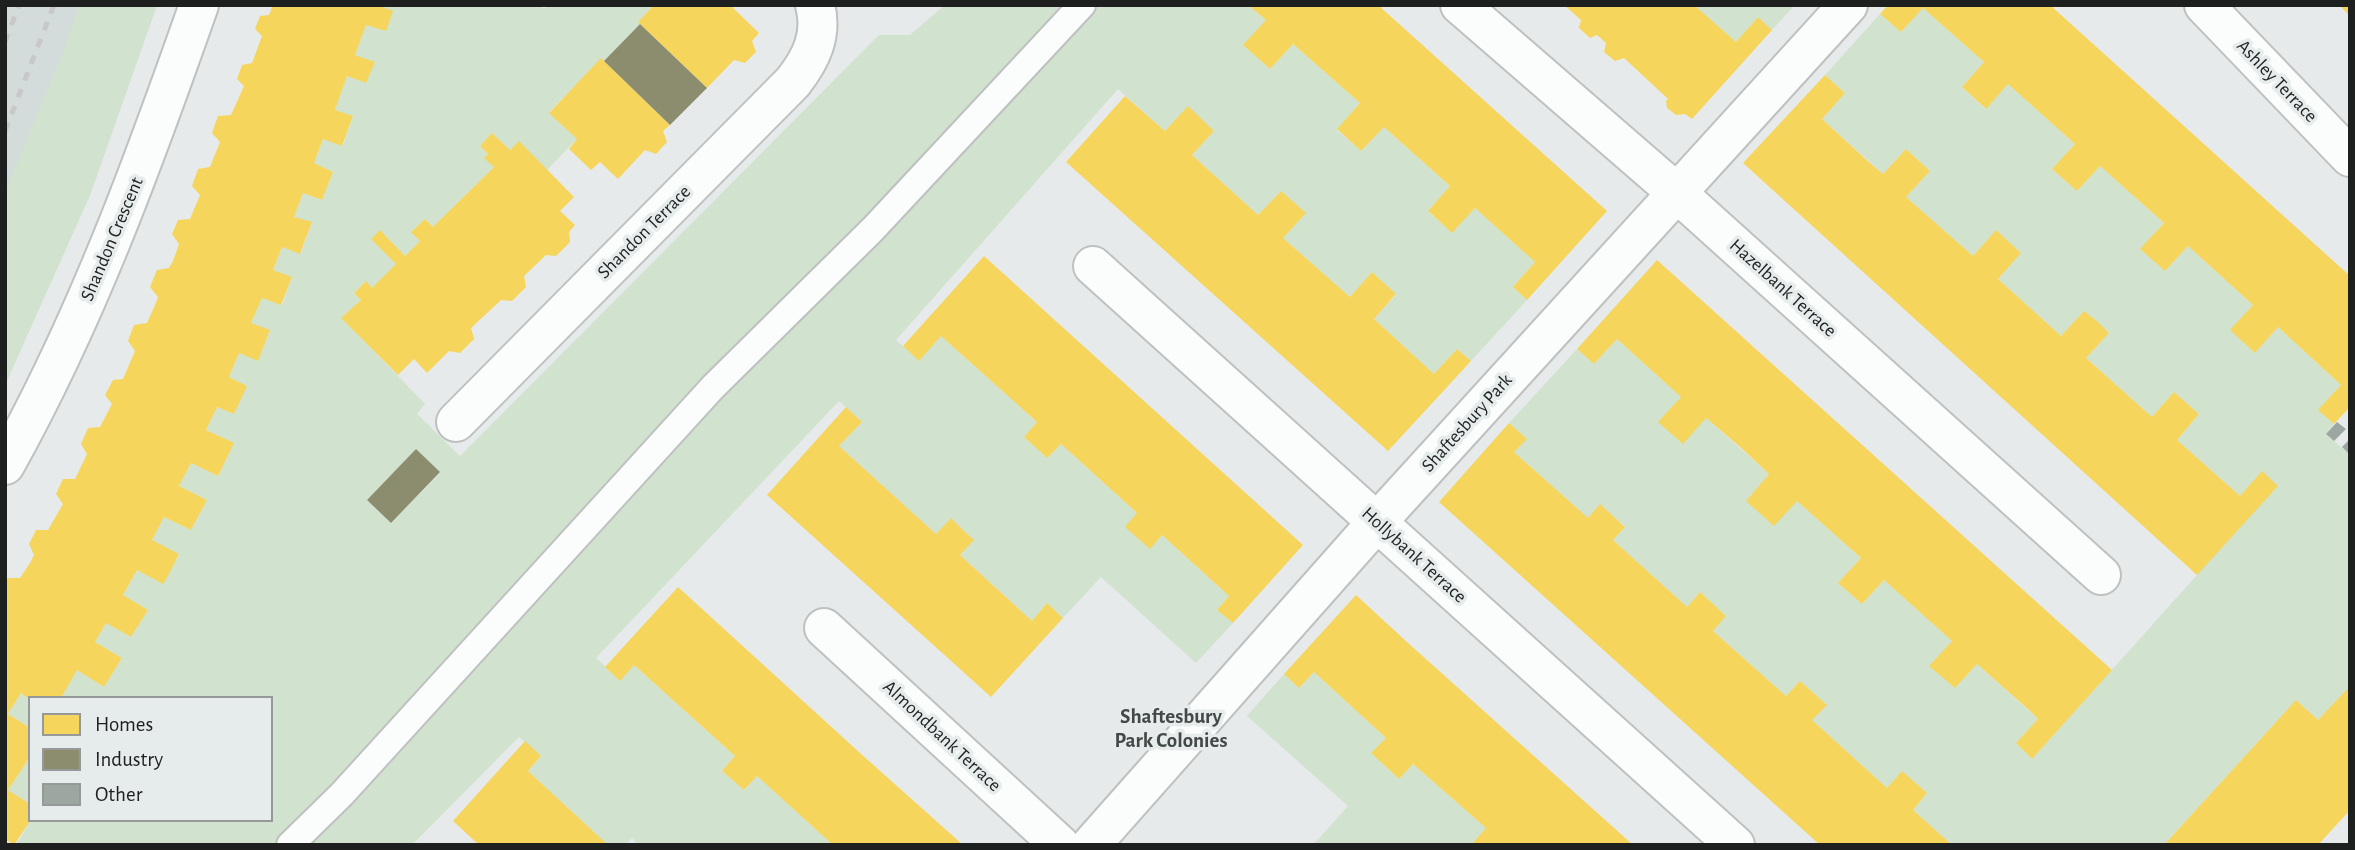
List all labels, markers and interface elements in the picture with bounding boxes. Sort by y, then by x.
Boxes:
street label: Ashley Terrace [2232,35,2322,127]
street label: Shandon Crescent [76,174,148,304]
street label: Shandon Terrace [593,181,695,283]
street label: Hazelbank Terrace [1725,234,1841,342]
street label: Shaftesbury Park [1417,369,1517,477]
street label: Hollybank Terrace [1357,502,1471,608]
street label: Almondbank Terrace [878,675,1006,797]
legend [28,696,273,822]
district label: Shaftesbury Park Colonies [1114,704,1228,754]
text: Homes [95,714,153,735]
text: Industry [95,749,163,770]
text: Other [95,784,142,805]

